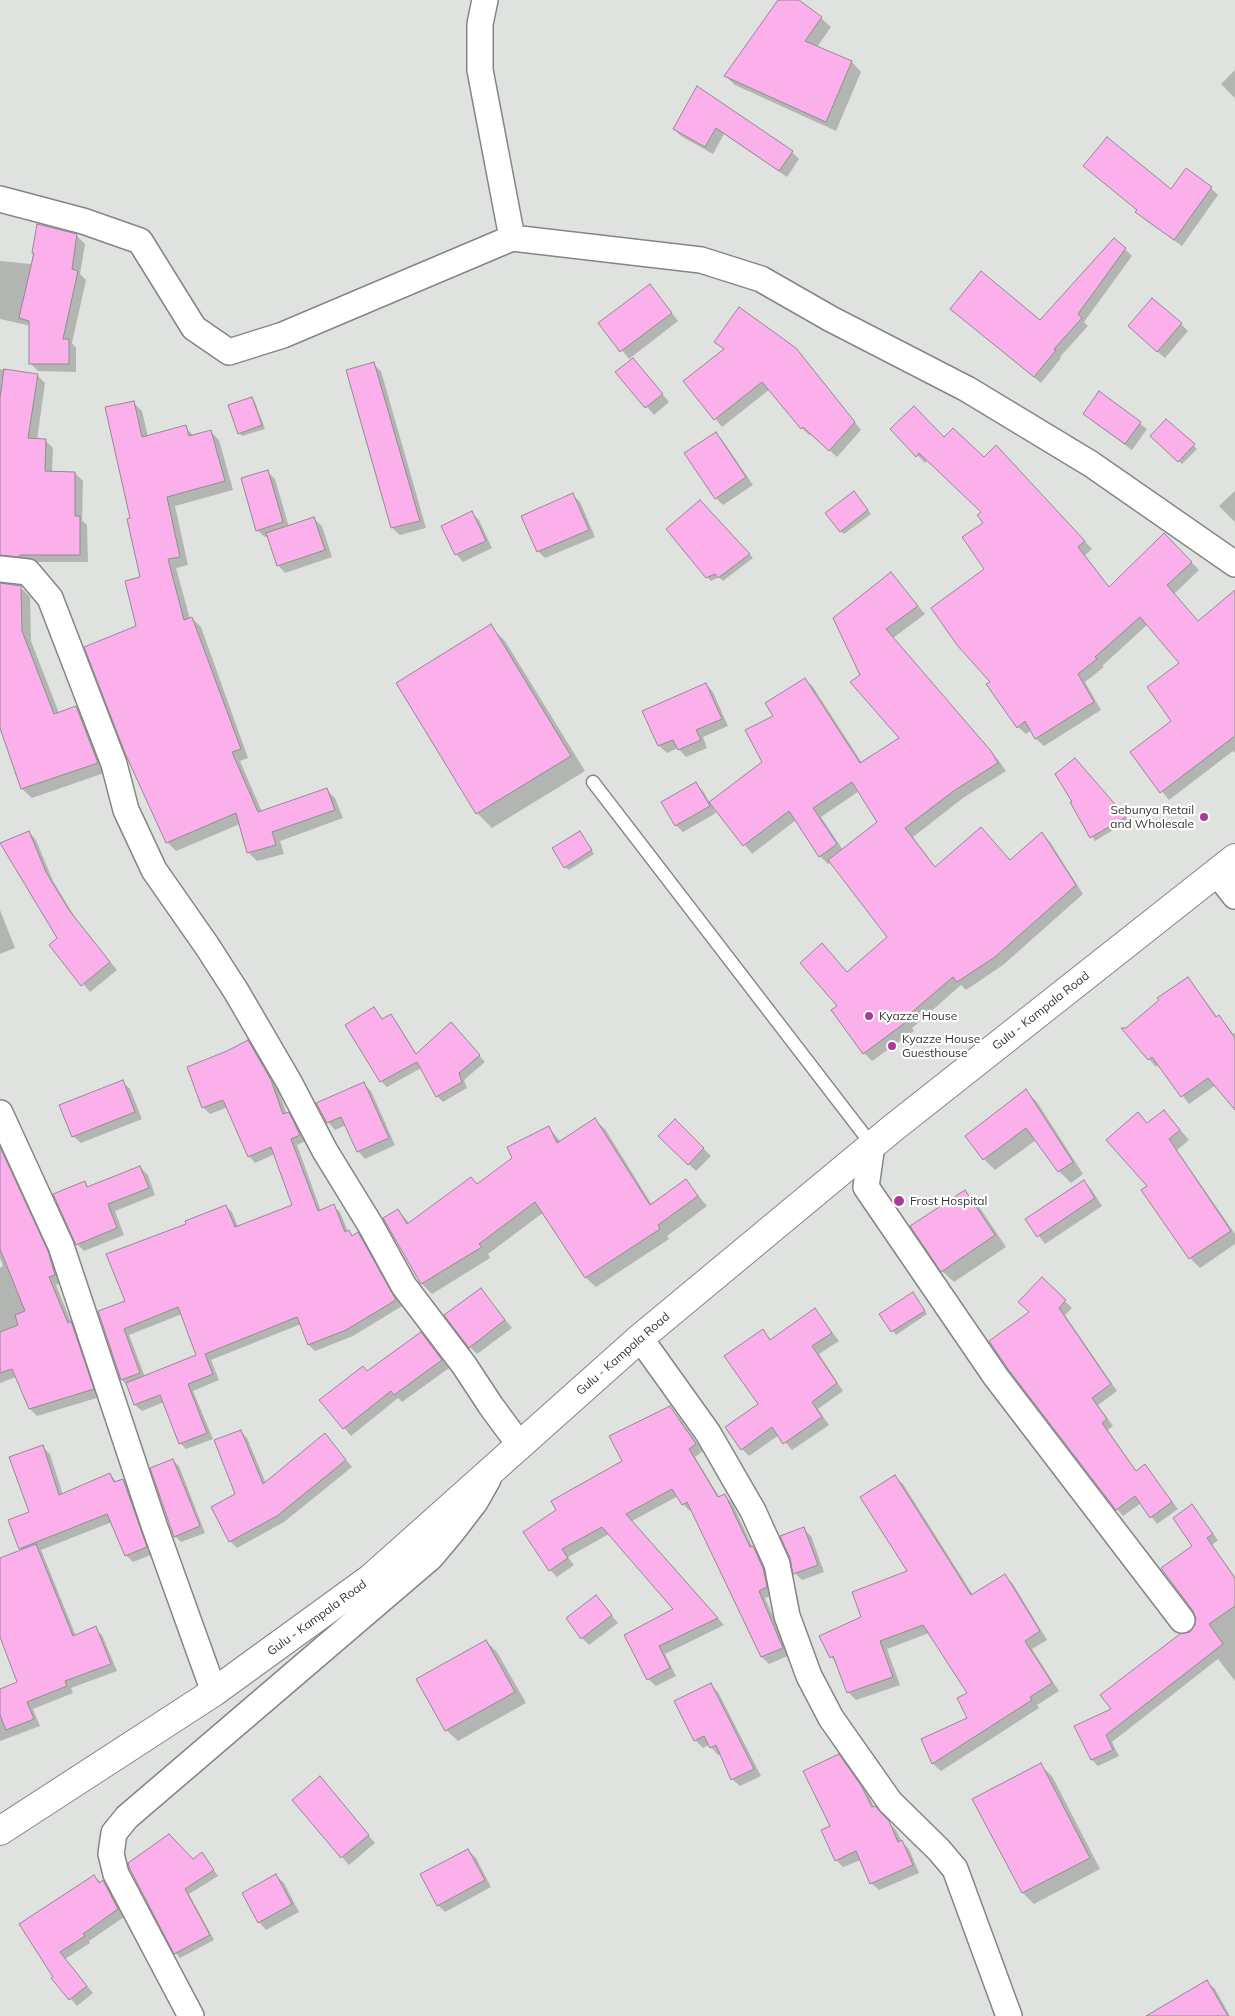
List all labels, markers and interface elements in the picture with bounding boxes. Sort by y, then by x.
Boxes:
place label: Sebunya Retail and Wholesale [1110,803,1194,831]
marker: Sebunya Retail and Wholesale [1198,811,1210,823]
street label: Gulu - Kampala Road [990,969,1092,1053]
place label: Kyazze House [879,1009,957,1023]
marker: Kyazze House [863,1010,875,1022]
place label: Kyazze House Guesthouse [902,1032,980,1060]
marker: Kyazze House Guesthouse [886,1040,898,1052]
marker: Frost Hospital [892,1194,906,1208]
place label: Frost Hospital [910,1194,987,1208]
street label: Gulu - Kampala Road [573,1309,673,1399]
street label: Gulu - Kampala Road [265,1577,369,1659]

